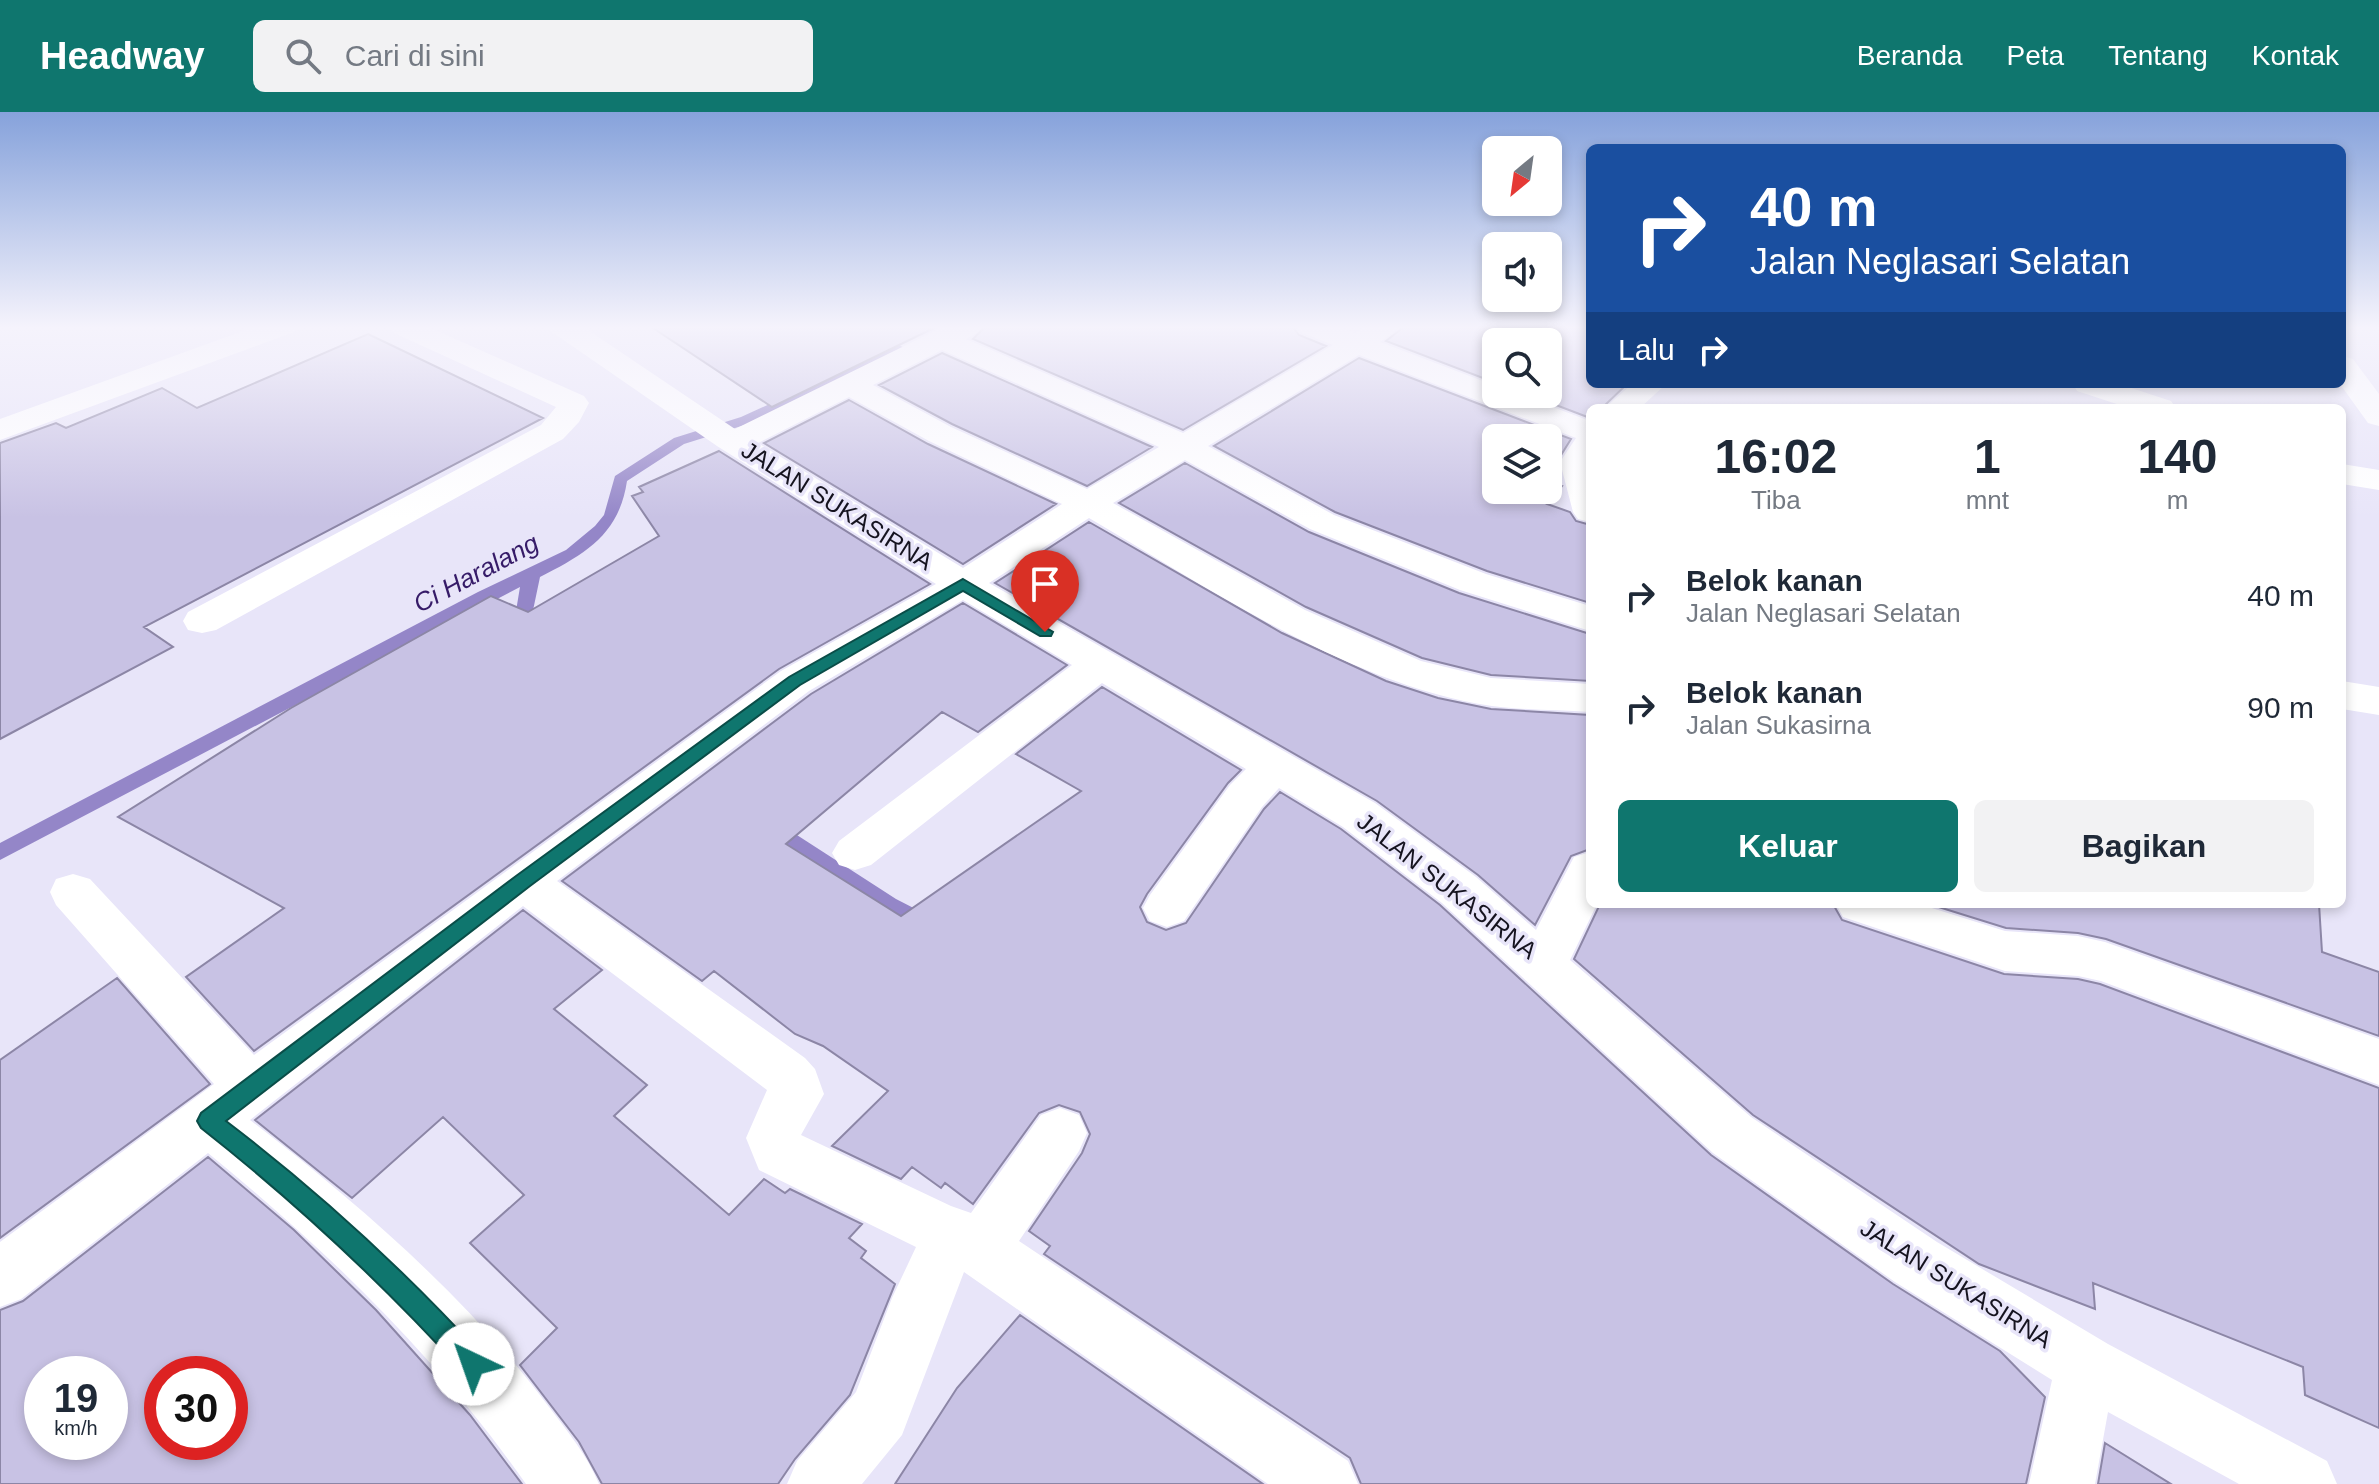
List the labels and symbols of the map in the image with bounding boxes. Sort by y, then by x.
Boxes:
north arrow [1482,136,1562,216]
street label: JALAN SUKASIRNA [737,436,938,575]
water label: Ci Haralang [408,527,544,618]
pin [1011,550,1079,632]
street label: JALAN SUKASIRNA [1352,807,1542,964]
street label: JALAN SUKASIRNA [1856,1214,2057,1353]
position arrow [431,1322,515,1406]
speed limit sign: 30 [144,1356,248,1460]

